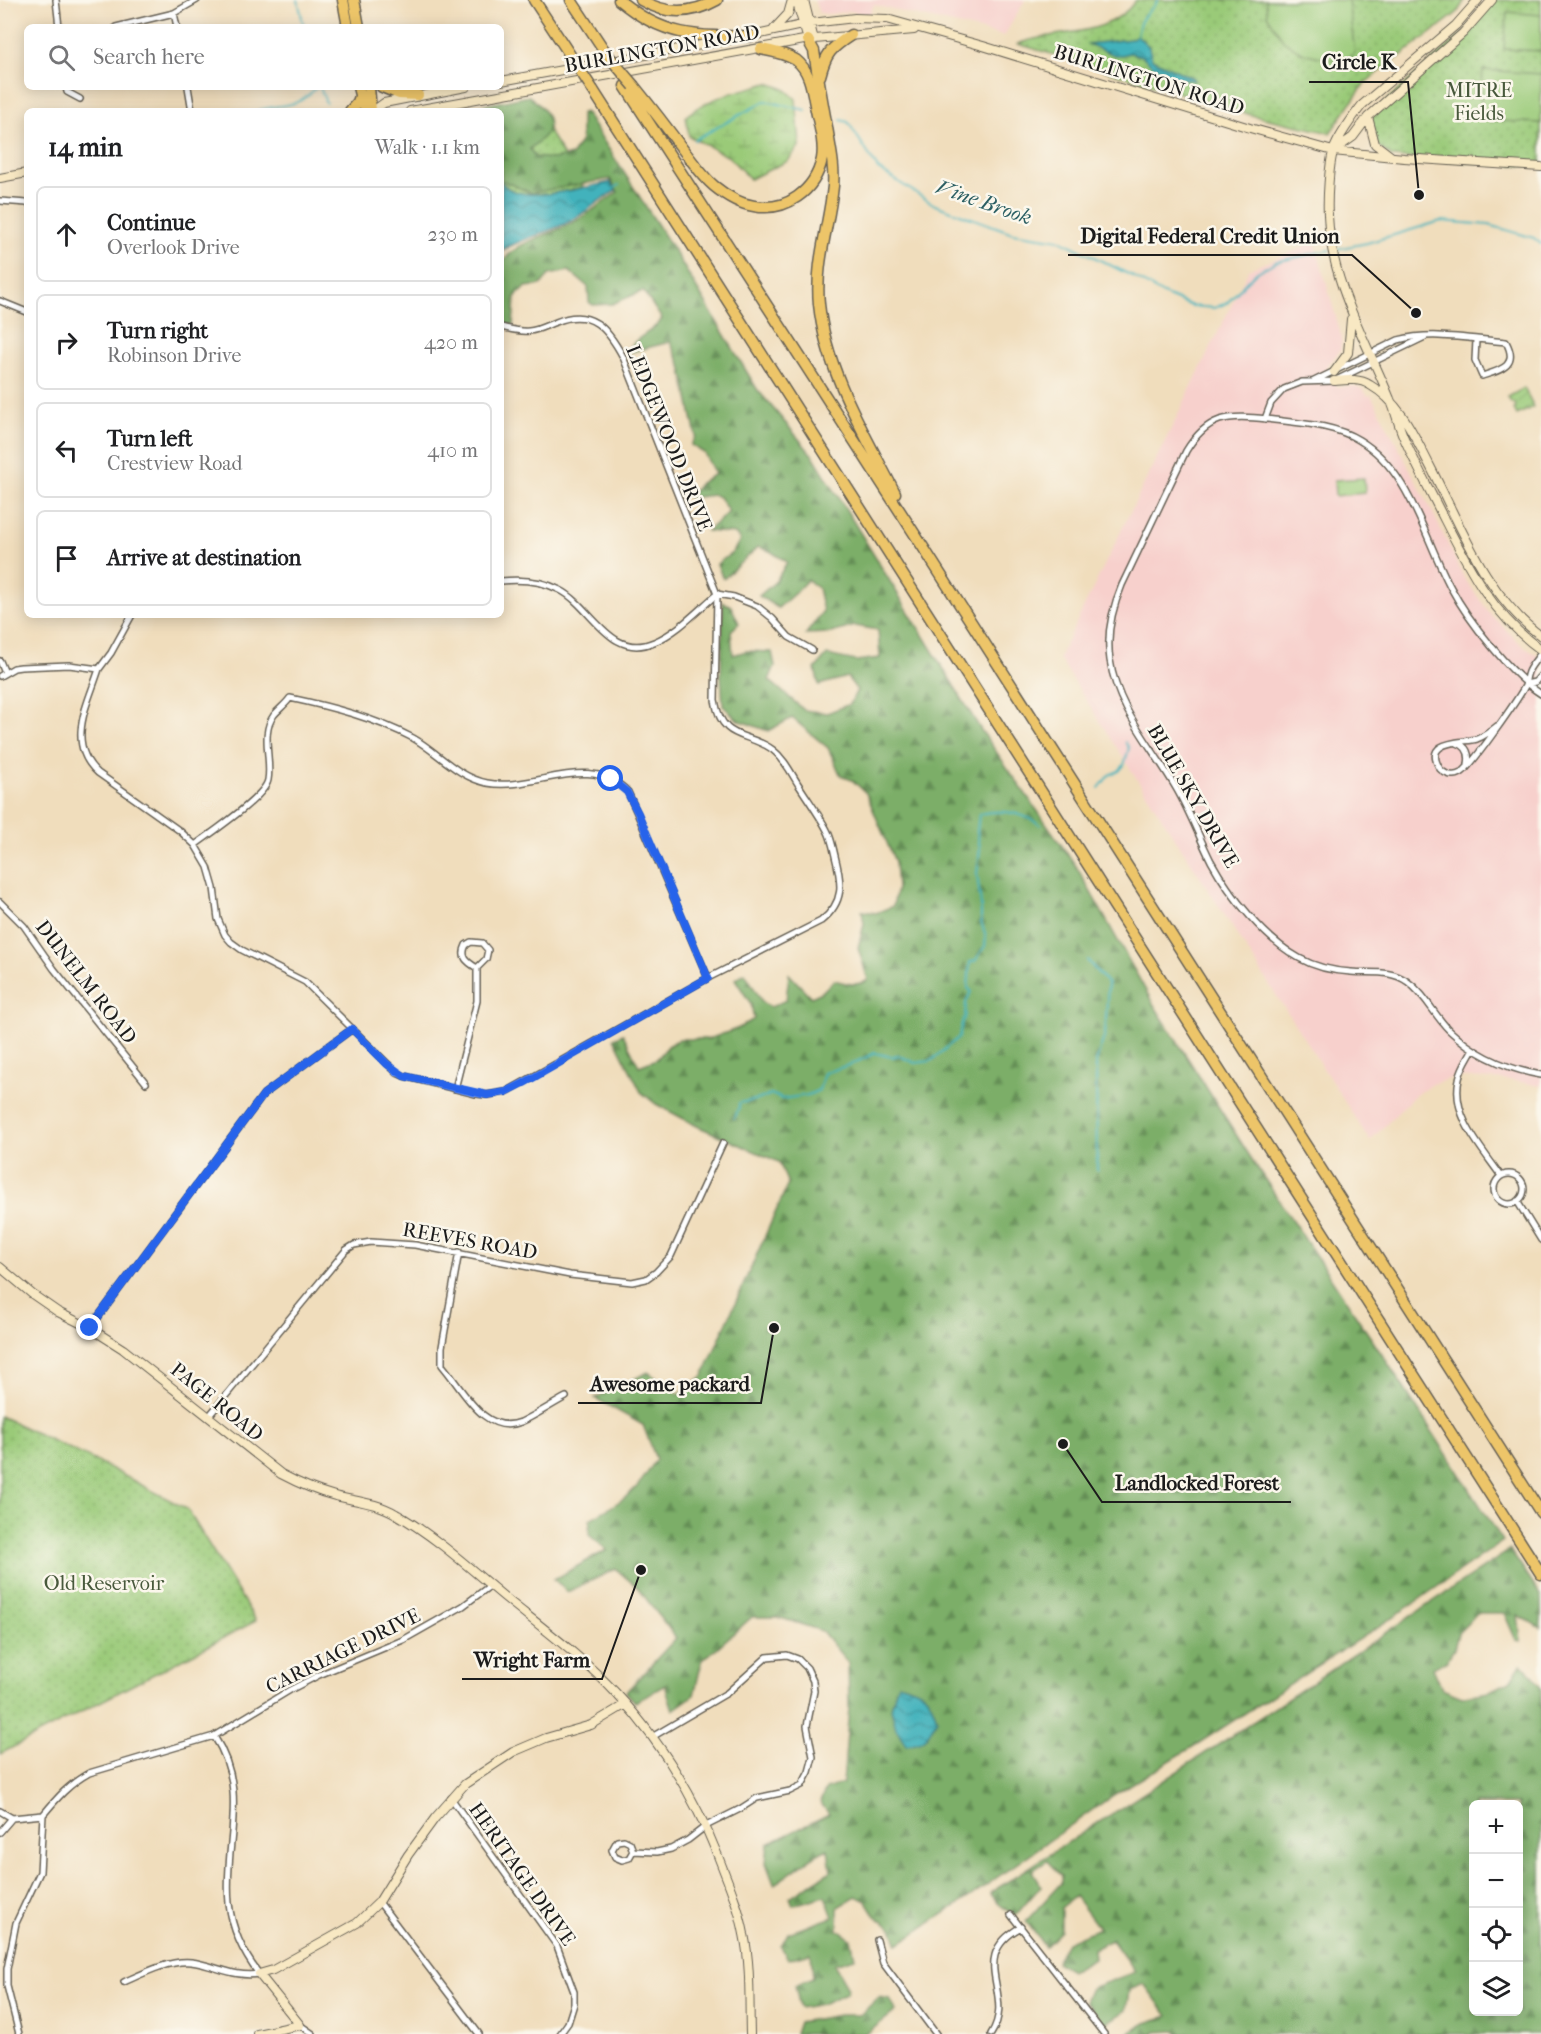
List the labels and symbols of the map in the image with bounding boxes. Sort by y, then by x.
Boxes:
street label: BURLINGTON ROAD [563,20,761,78]
street label: BURLINGTON ROAD [1051,40,1247,120]
callout: Circle K [1309,43,1408,82]
text: Circle K [1322,50,1398,74]
park label: MITRE Fields [1446,79,1512,125]
water label: Vine Brook [933,174,1035,230]
callout: Digital Federal Credit Union [1068,216,1352,255]
text: Digital Federal Credit Union [1080,224,1341,248]
street label: LEDGEWOOD DRIVE [621,342,717,534]
street label: BLUE SKY DRIVE [1143,720,1243,872]
route start [597,765,623,791]
street label: DUNELM ROAD [31,916,141,1048]
street label: REEVES ROAD [401,1218,539,1264]
route end [76,1314,102,1340]
street label: PAGE ROAD [166,1358,268,1446]
callout: Awesome packard [578,1364,761,1403]
text: Awesome packard [588,1372,751,1396]
callout: Landlocked Forest [1102,1463,1291,1502]
text: Landlocked Forest [1115,1471,1280,1495]
park label: Old Reservoir [44,1572,165,1595]
street label: CARRIAGE DRIVE [262,1604,424,1698]
callout: Wright Farm [462,1640,602,1679]
text: Wright Farm [473,1648,591,1672]
street label: HERITAGE DRIVE [464,1798,580,1950]

